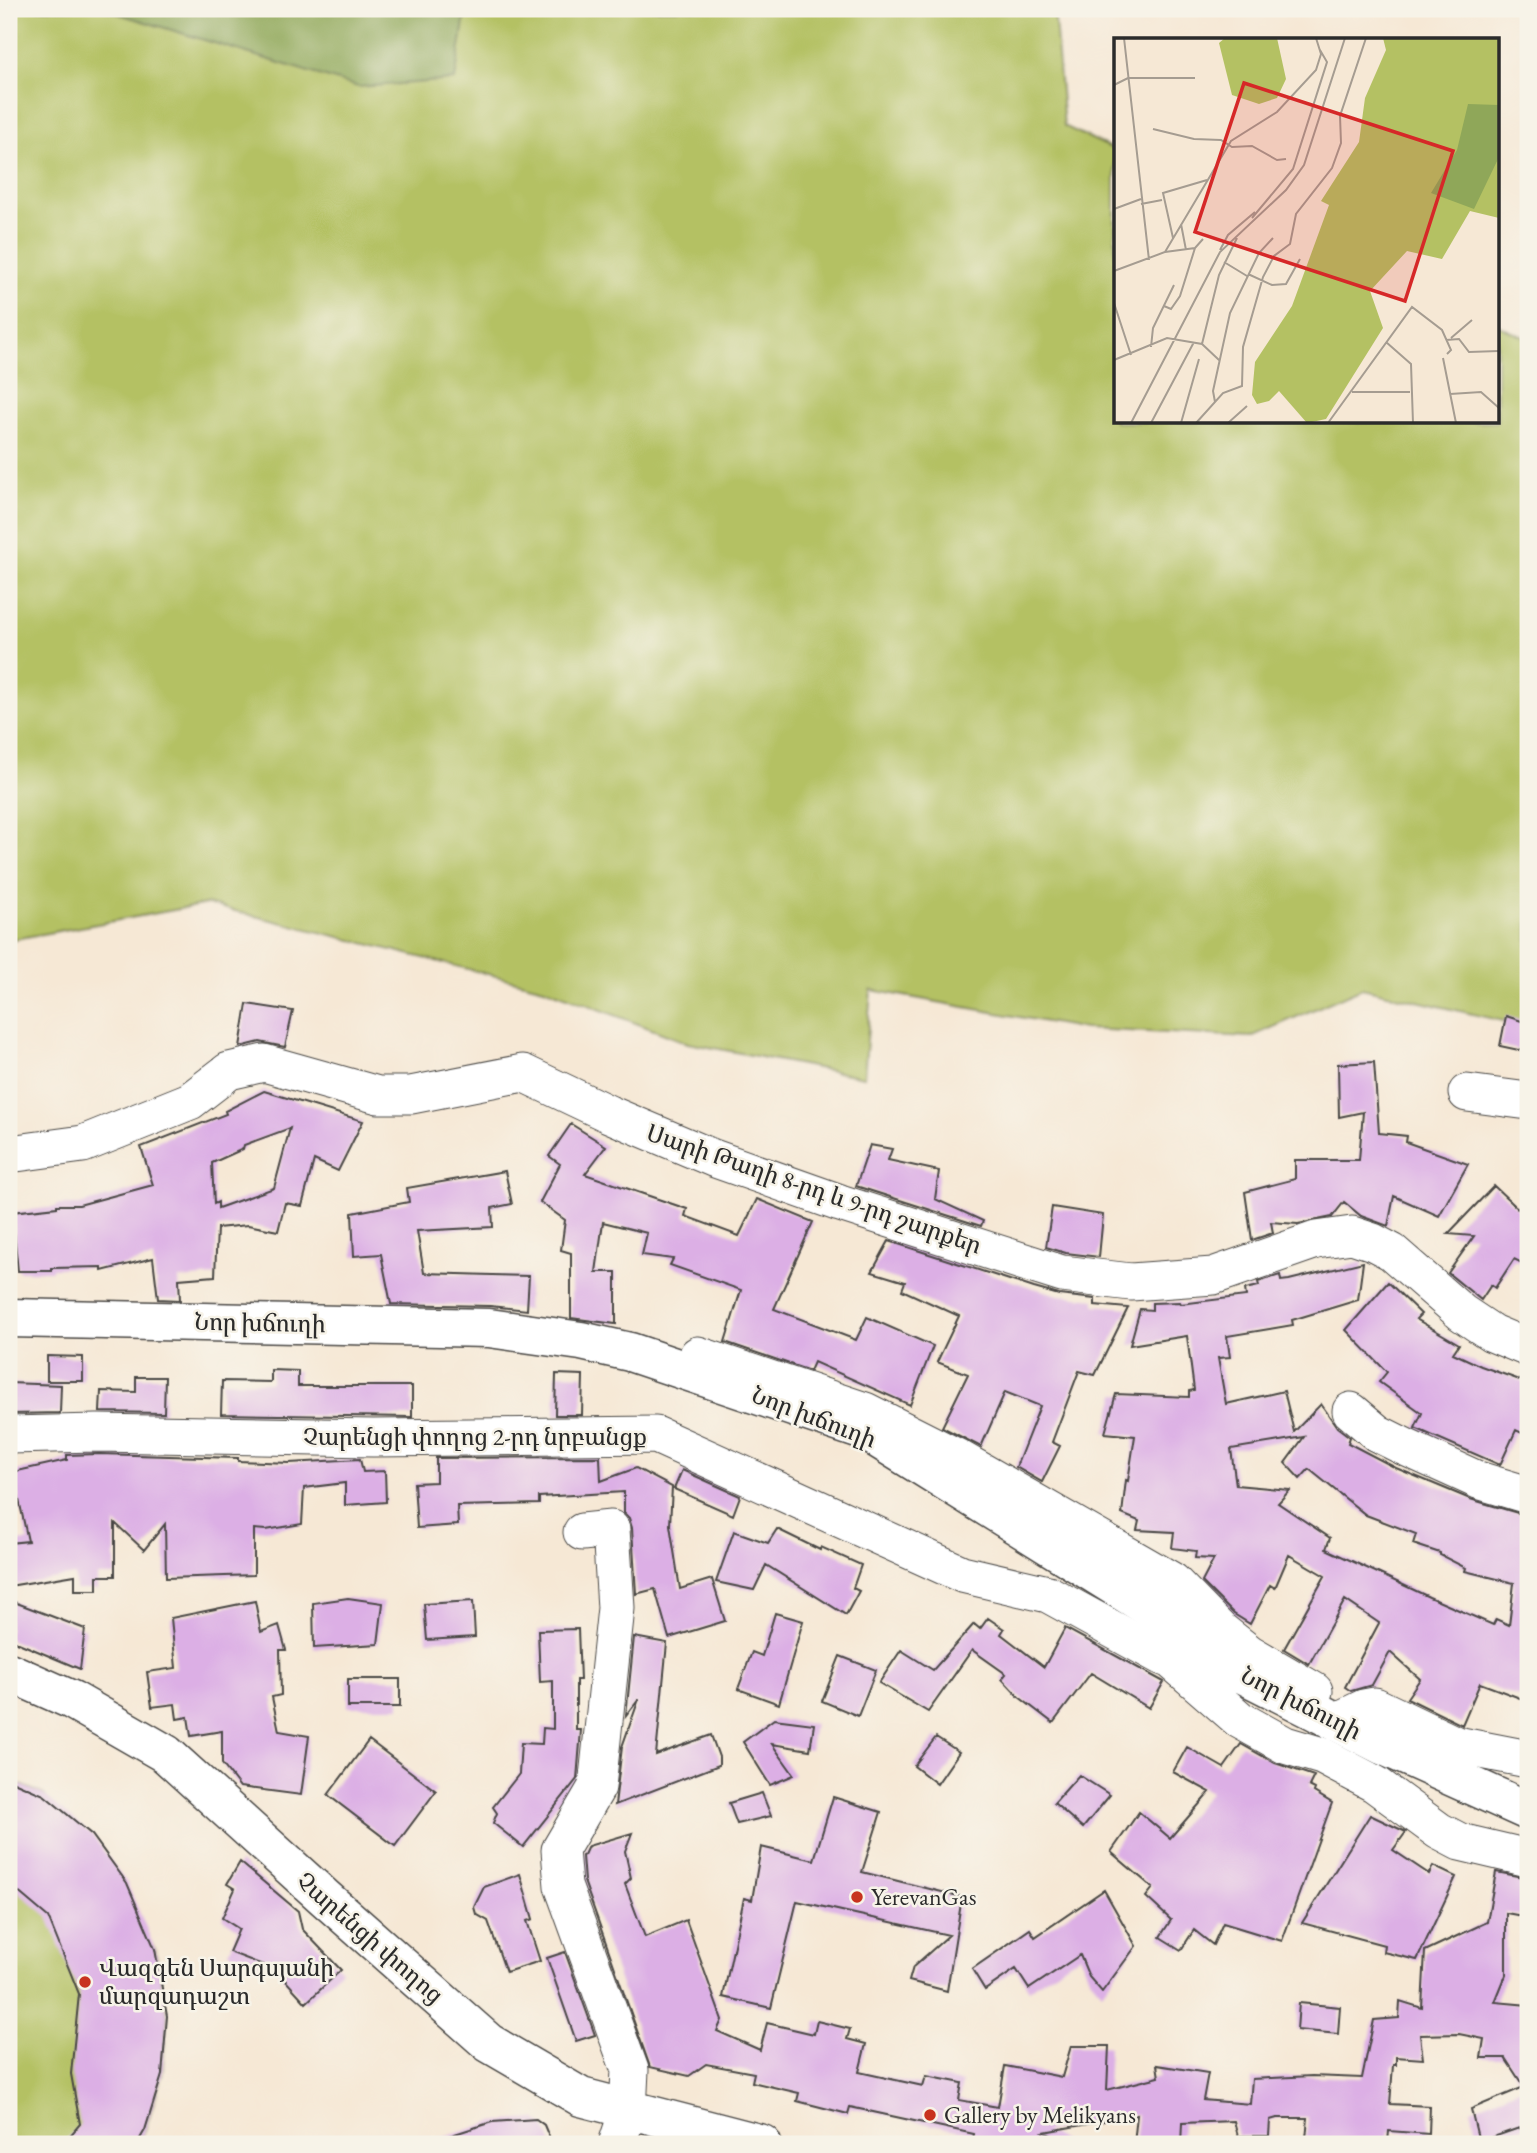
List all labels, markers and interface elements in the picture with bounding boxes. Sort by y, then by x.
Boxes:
inset map [1114,38,1498,424]
street label: Սարի Թաղի 8-րդ և 9-րդ շարքեր [643,1117,986,1261]
street label: Նոր խճուղի [194,1306,326,1339]
street label: Նոր խճուղի [747,1379,881,1454]
street label: Չարենցի փողոց 2-րդ նրբանցք [303,1421,647,1452]
street label: Նոր խճուղի [1236,1659,1367,1746]
street label: Չարենցի փողոց [290,1865,450,2010]
place label: YerevanGas [871,1881,976,1912]
marker: YerevanGas [849,1889,865,1905]
place label: Վազգեն Սարգսյանի մարզադաշտ [99,1952,334,2011]
marker: Վազգեն Սարգսյանի մարզադաշտ [77,1974,93,1990]
place label: Gallery by Melikyans [944,2099,1136,2130]
marker: Gallery by Melikyans [922,2107,938,2123]

